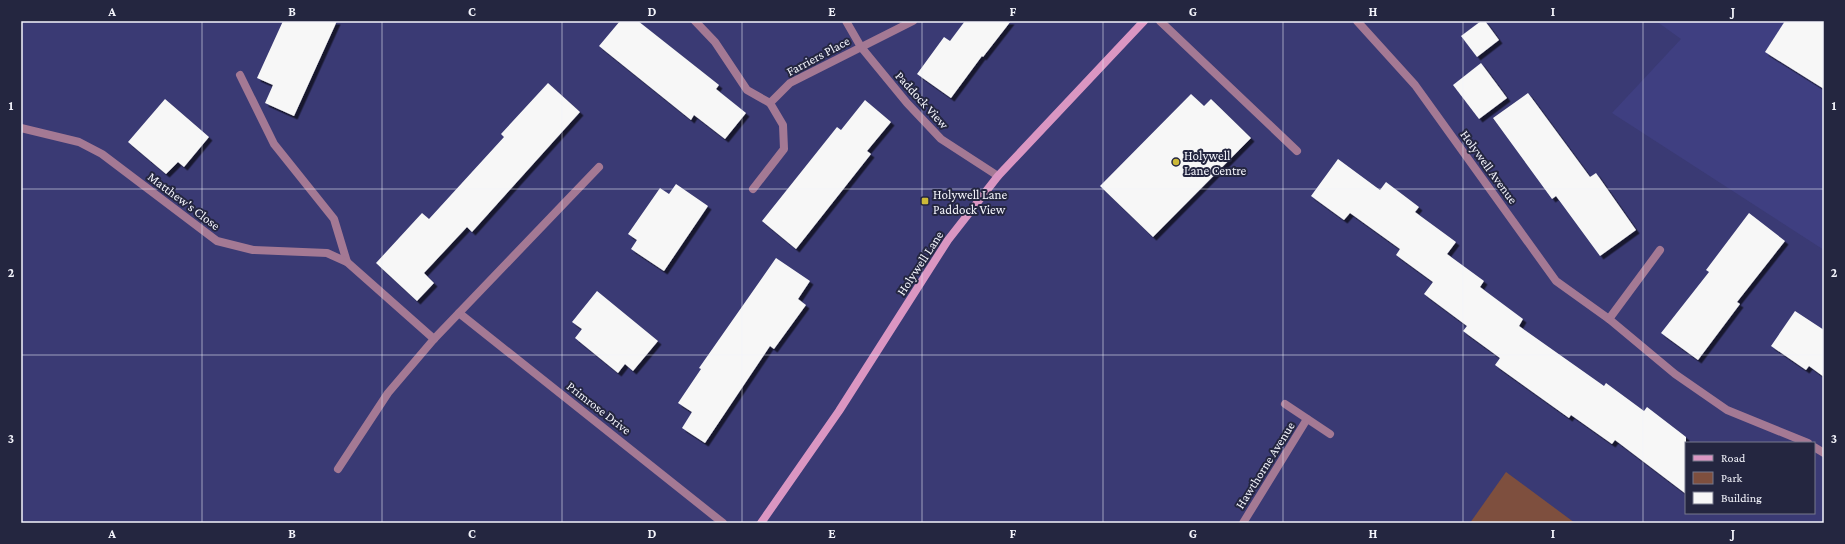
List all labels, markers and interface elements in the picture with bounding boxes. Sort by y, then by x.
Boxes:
text: A [107,4,116,19]
text: B [288,4,296,19]
text: C [468,4,476,19]
text: D [648,4,657,19]
text: E [828,4,836,19]
text: F [1010,4,1017,19]
text: G [1189,4,1197,19]
text: H [1369,4,1378,19]
text: I [1551,4,1555,19]
text: J [1729,4,1735,19]
street label: Farriers Place [784,33,852,79]
street label: Paddock View [892,68,952,132]
text: 1 [9,98,14,113]
text: 1 [1832,98,1837,113]
street label: Holywell Avenue [1457,127,1521,207]
place label: Holywell Lane Centre [1184,148,1247,178]
marker: Holywell Lane Centre [1171,157,1181,167]
street label: Matthew's Close [145,169,223,233]
place label: Holywell Lane Paddock View [933,187,1007,217]
marker: Holywell Lane Paddock View [920,196,930,206]
street label: Holywell Lane [894,228,947,298]
text: 2 [8,265,15,280]
text: 2 [1831,265,1838,280]
street label: Primrose Drive [564,378,634,438]
street label: Hawthorne Avenue [1232,418,1298,511]
text: 3 [8,431,14,446]
text: 3 [1831,431,1837,446]
legend [1685,442,1815,514]
text: Road [1721,451,1746,465]
text: Park [1721,471,1743,485]
text: Building [1721,491,1762,505]
text: A [107,526,116,541]
text: B [288,526,296,541]
text: C [468,526,476,541]
text: D [648,526,657,541]
text: E [828,526,836,541]
text: F [1010,526,1017,541]
text: G [1189,526,1197,541]
text: H [1369,526,1378,541]
text: I [1551,526,1555,541]
text: J [1729,526,1735,541]

